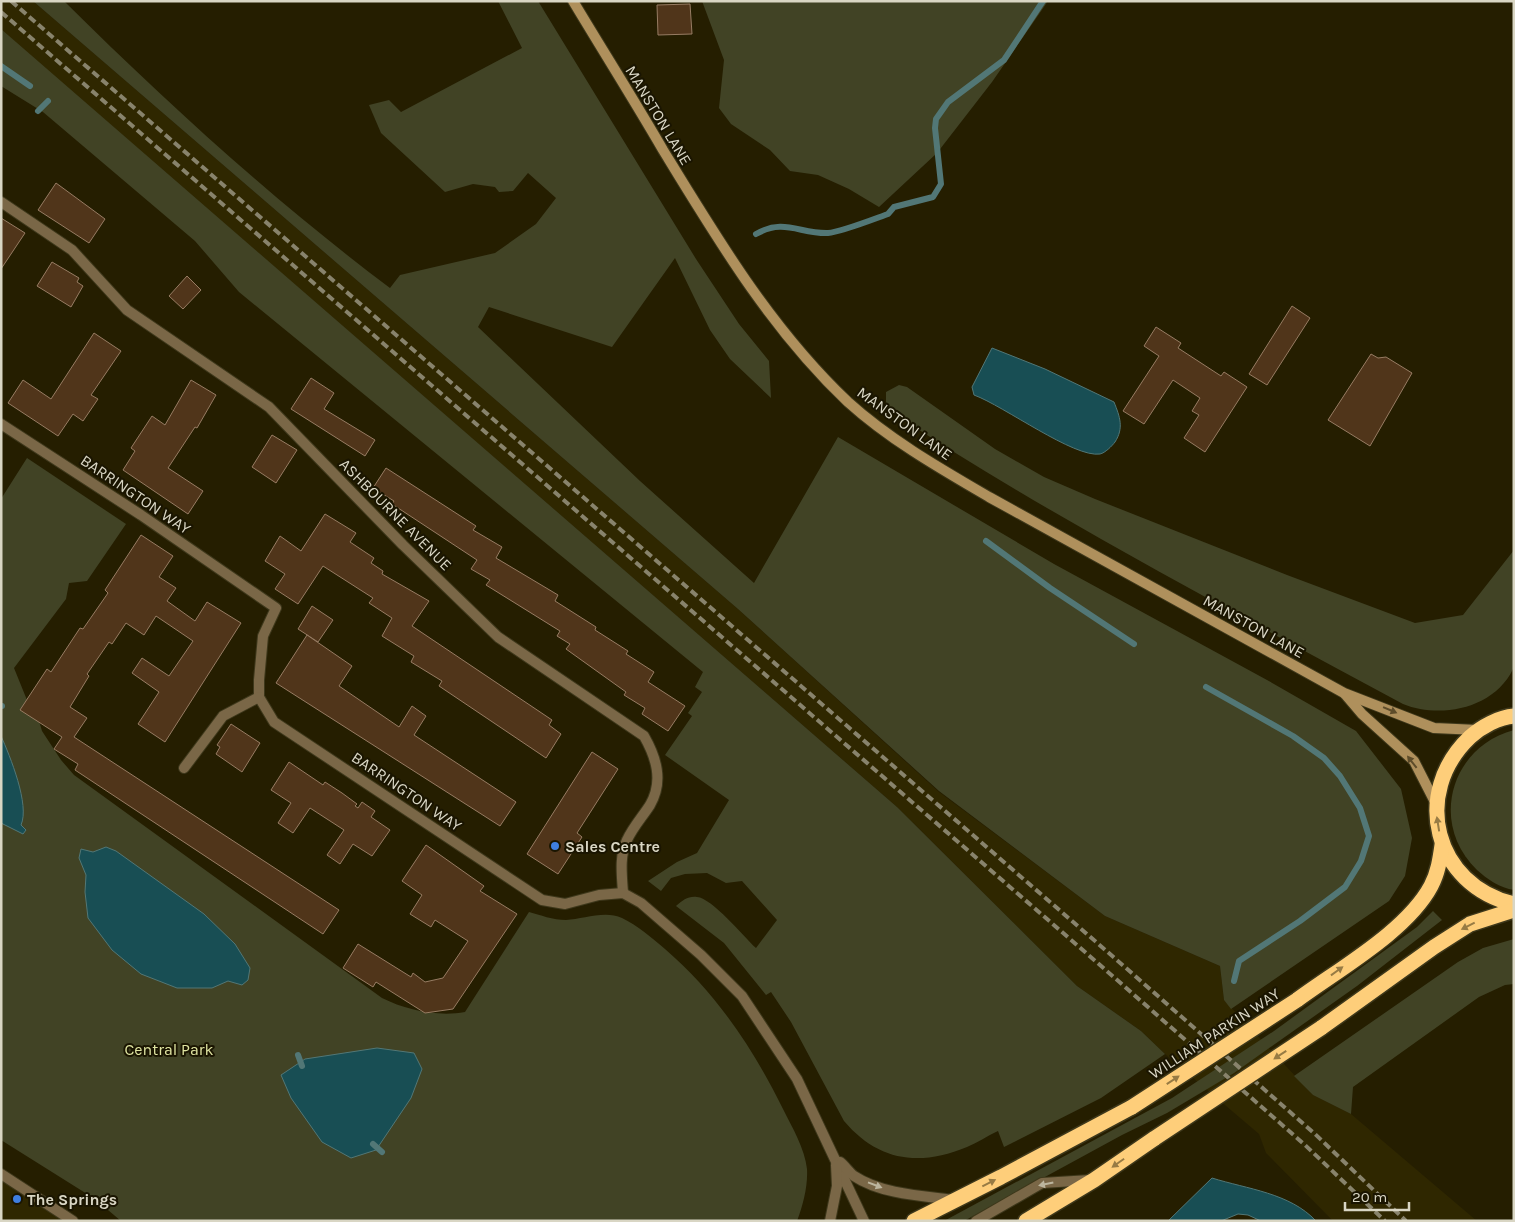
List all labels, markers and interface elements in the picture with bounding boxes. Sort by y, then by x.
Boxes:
street label: MANSTON LANE [621,62,696,169]
street label: MANSTON LANE [853,382,956,464]
street label: BARRINGTON WAY [77,451,195,538]
street label: ASHBOURNE AVENUE [336,454,456,574]
street label: MANSTON LANE [1200,591,1308,662]
one-way arrow [1383,707,1397,715]
street label: BARRINGTON WAY [348,748,466,835]
one-way arrow [1407,755,1418,768]
one-way arrow [1434,816,1442,832]
place label: Sales Centre [565,837,660,856]
marker: Sales Centre [549,840,561,852]
one-way arrow [1461,922,1475,930]
one-way arrow [1330,966,1343,977]
street label: WILLIAM PARKIN WAY [1145,984,1283,1083]
park label: Central Park [124,1040,214,1059]
one-way arrow [1274,1050,1287,1060]
one-way arrow [1166,1076,1179,1085]
one-way arrow [1112,1158,1125,1168]
one-way arrow [982,1179,996,1187]
one-way arrow [1038,1180,1053,1188]
scale bar [1345,1180,1409,1212]
one-way arrow [868,1181,883,1189]
text: 20 m [1352,1188,1387,1206]
place label: The Springs [27,1190,117,1209]
marker: The Springs [11,1193,23,1205]

